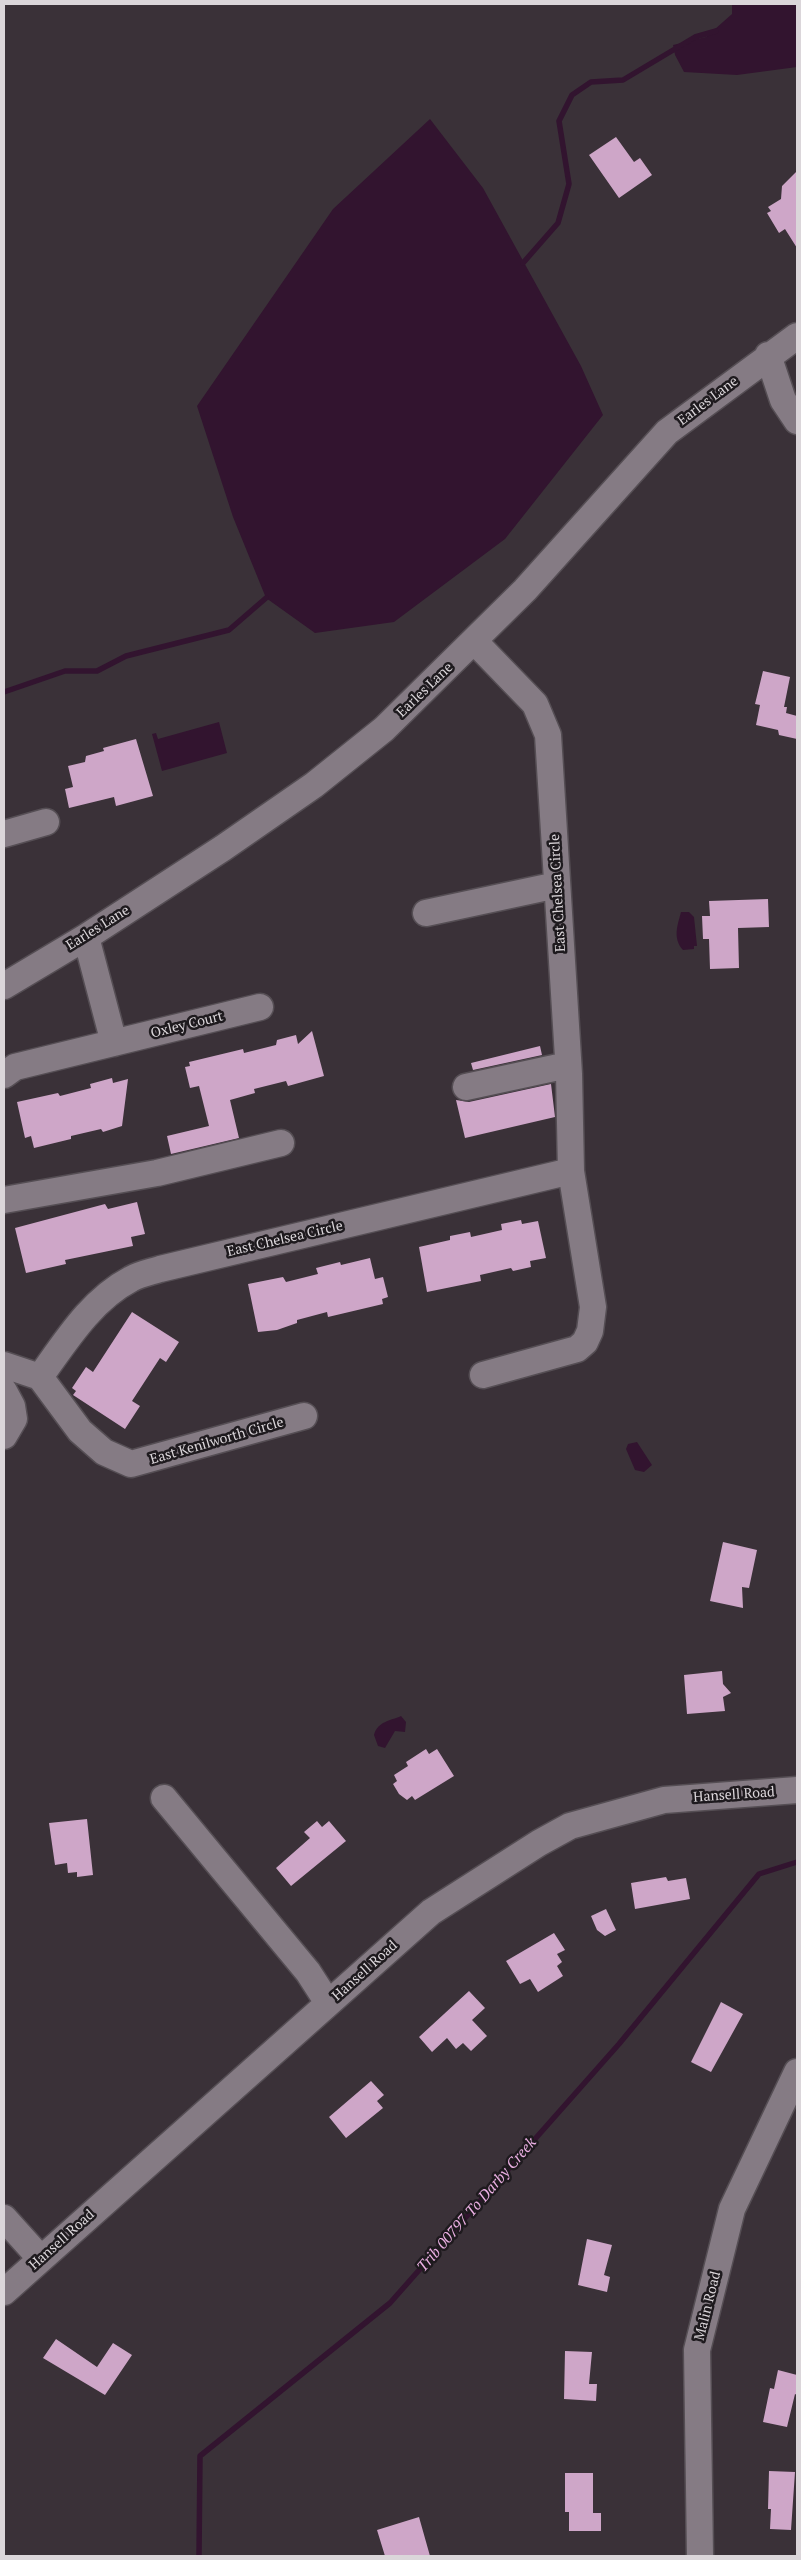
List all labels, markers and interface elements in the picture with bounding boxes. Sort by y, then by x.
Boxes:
street label: Earles Lane [674,373,742,429]
street label: Earles Lane [393,659,457,721]
street label: East Chelsea Circle [547,833,569,953]
street label: Earles Lane [63,902,133,954]
street label: Oxley Court [149,1008,225,1042]
street label: East Chelsea Circle [225,1218,345,1260]
street label: East Kenilworth Circle [148,1414,286,1468]
street label: Hansell Road [693,1784,775,1806]
street label: Hansell Road [329,1937,401,2005]
water label: Trib 00797 To Darby Creek [414,2134,540,2276]
street label: Hansell Road [26,2206,98,2274]
street label: Malin Road [691,2270,725,2342]

